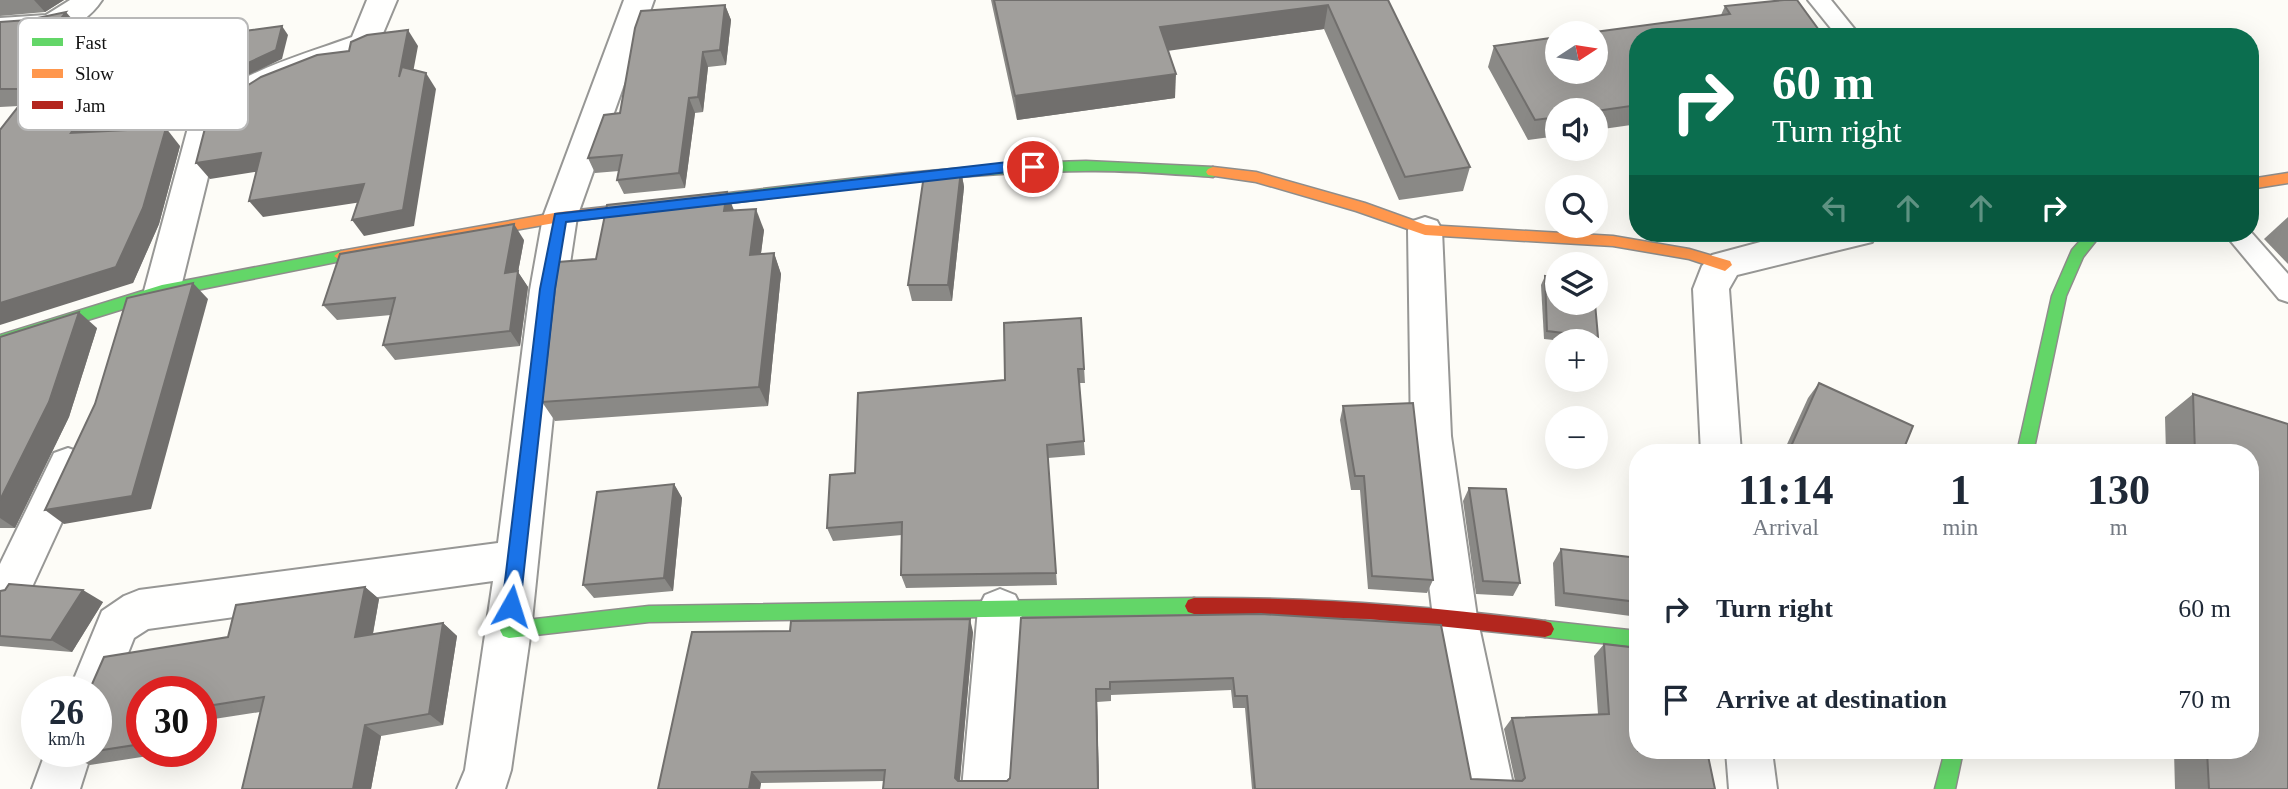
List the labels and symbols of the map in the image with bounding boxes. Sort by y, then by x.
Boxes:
legend [18,18,248,130]
north arrow [1545,21,1608,84]
text: Fast [75,32,107,53]
text: Slow [75,63,114,84]
text: Jam [75,95,106,116]
pin [1003,137,1063,197]
position arrow [474,569,548,643]
speed limit sign: 30 [126,676,217,767]

